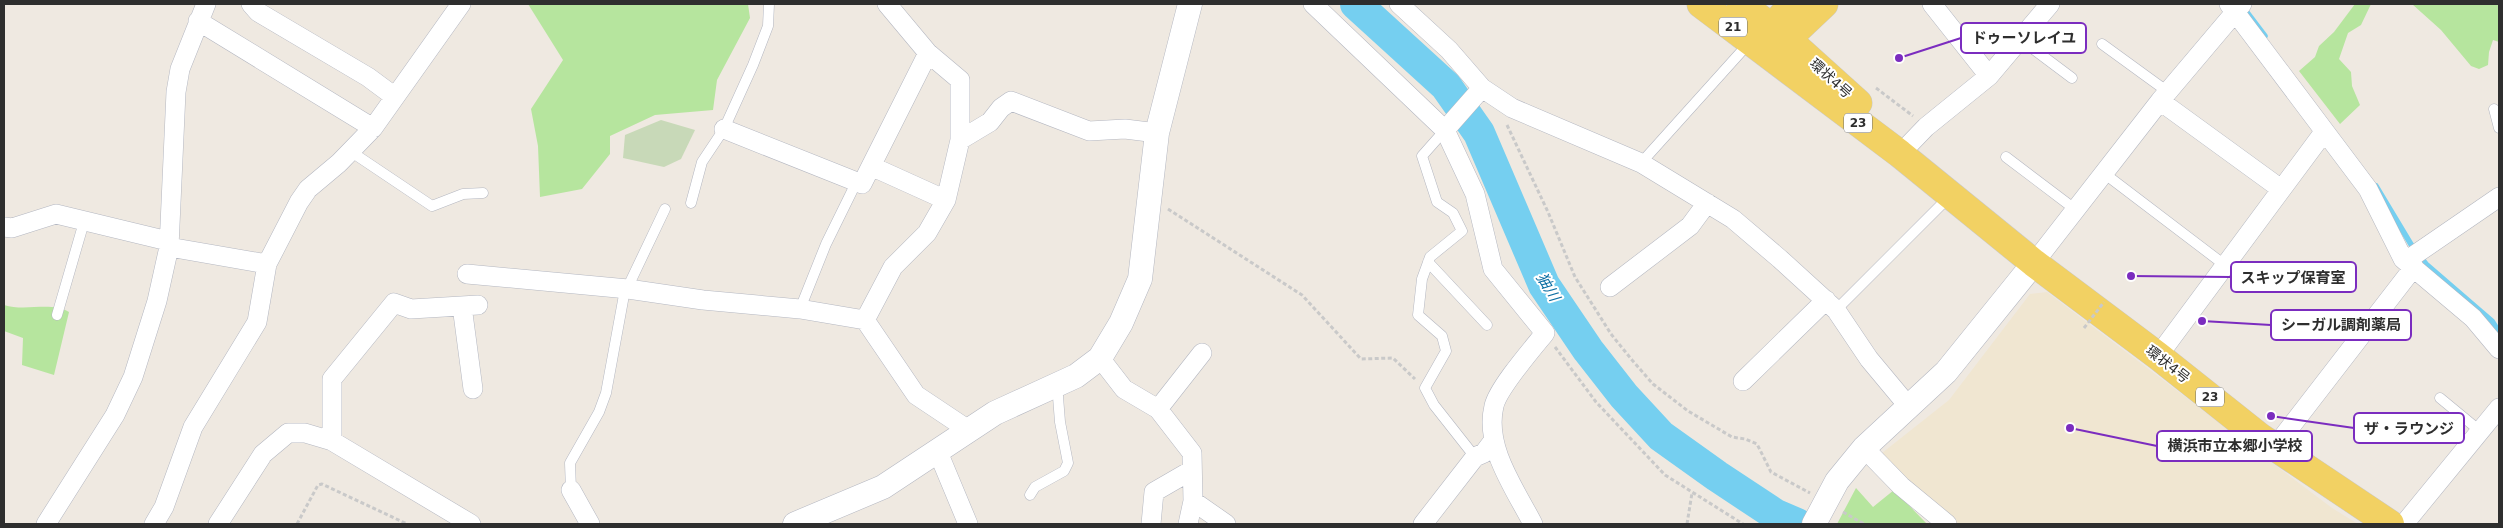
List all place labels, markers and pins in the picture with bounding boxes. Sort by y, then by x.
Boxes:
callout: ドゥーソレイユ [1961,23,2086,53]
callout: スキップ保育室 [2231,262,2356,292]
callout: シーガル調剤薬局 [2271,310,2411,340]
callout: ザ・ラウンジ [2354,413,2464,443]
callout: 横浜市立本郷小学校 [2157,431,2312,461]

